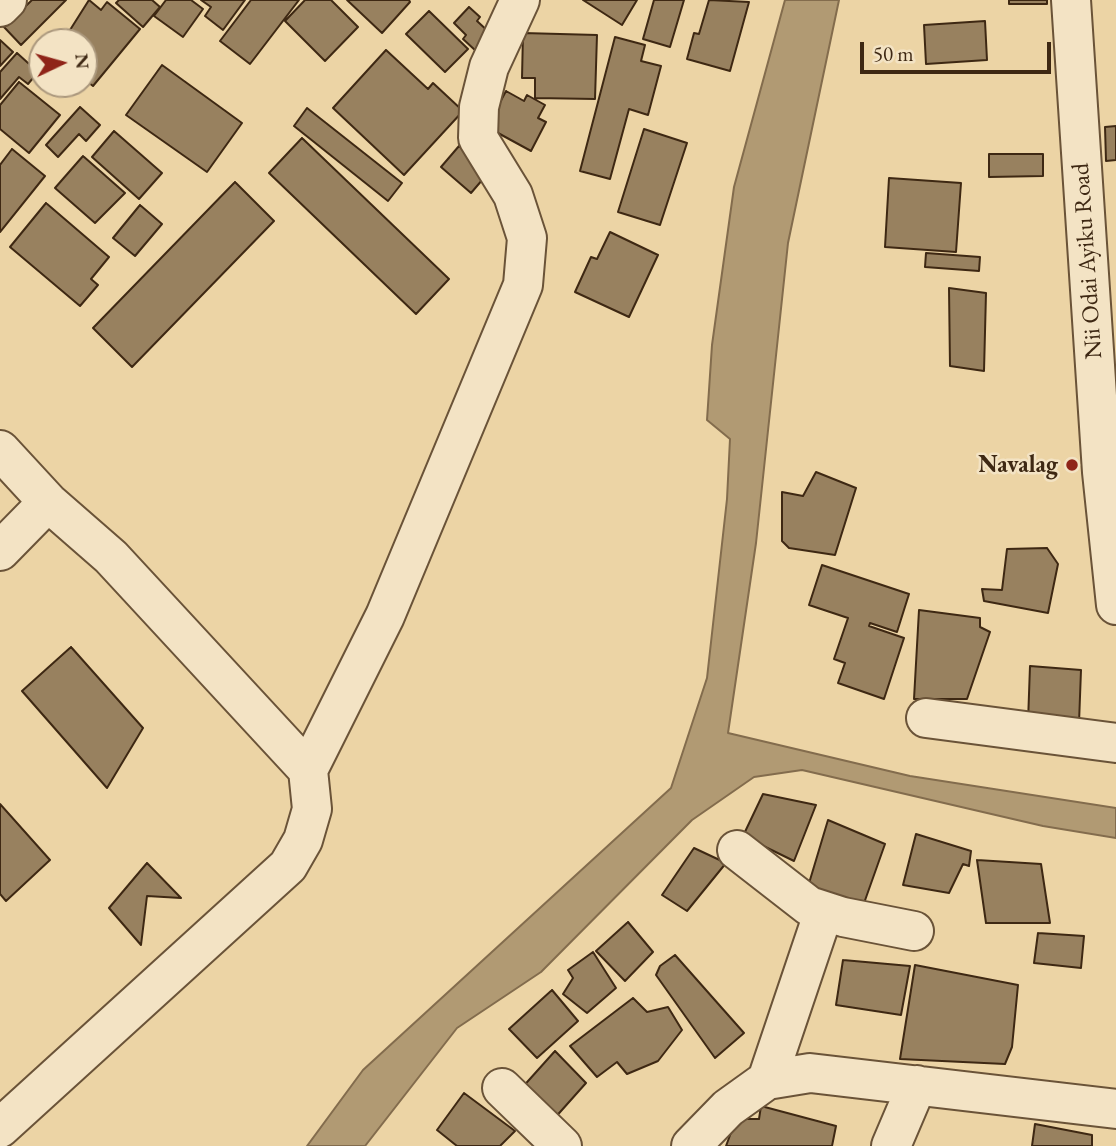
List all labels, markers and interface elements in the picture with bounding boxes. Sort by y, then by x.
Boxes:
north arrow [28,28,98,98]
scale bar [864,28,1055,72]
text: 50 m [873,40,914,67]
text: N [69,53,96,70]
street label: Nii Odai Ayiku Road [1067,162,1109,360]
place label: Navalag [978,451,1058,479]
marker: Navalag [1064,457,1080,473]

